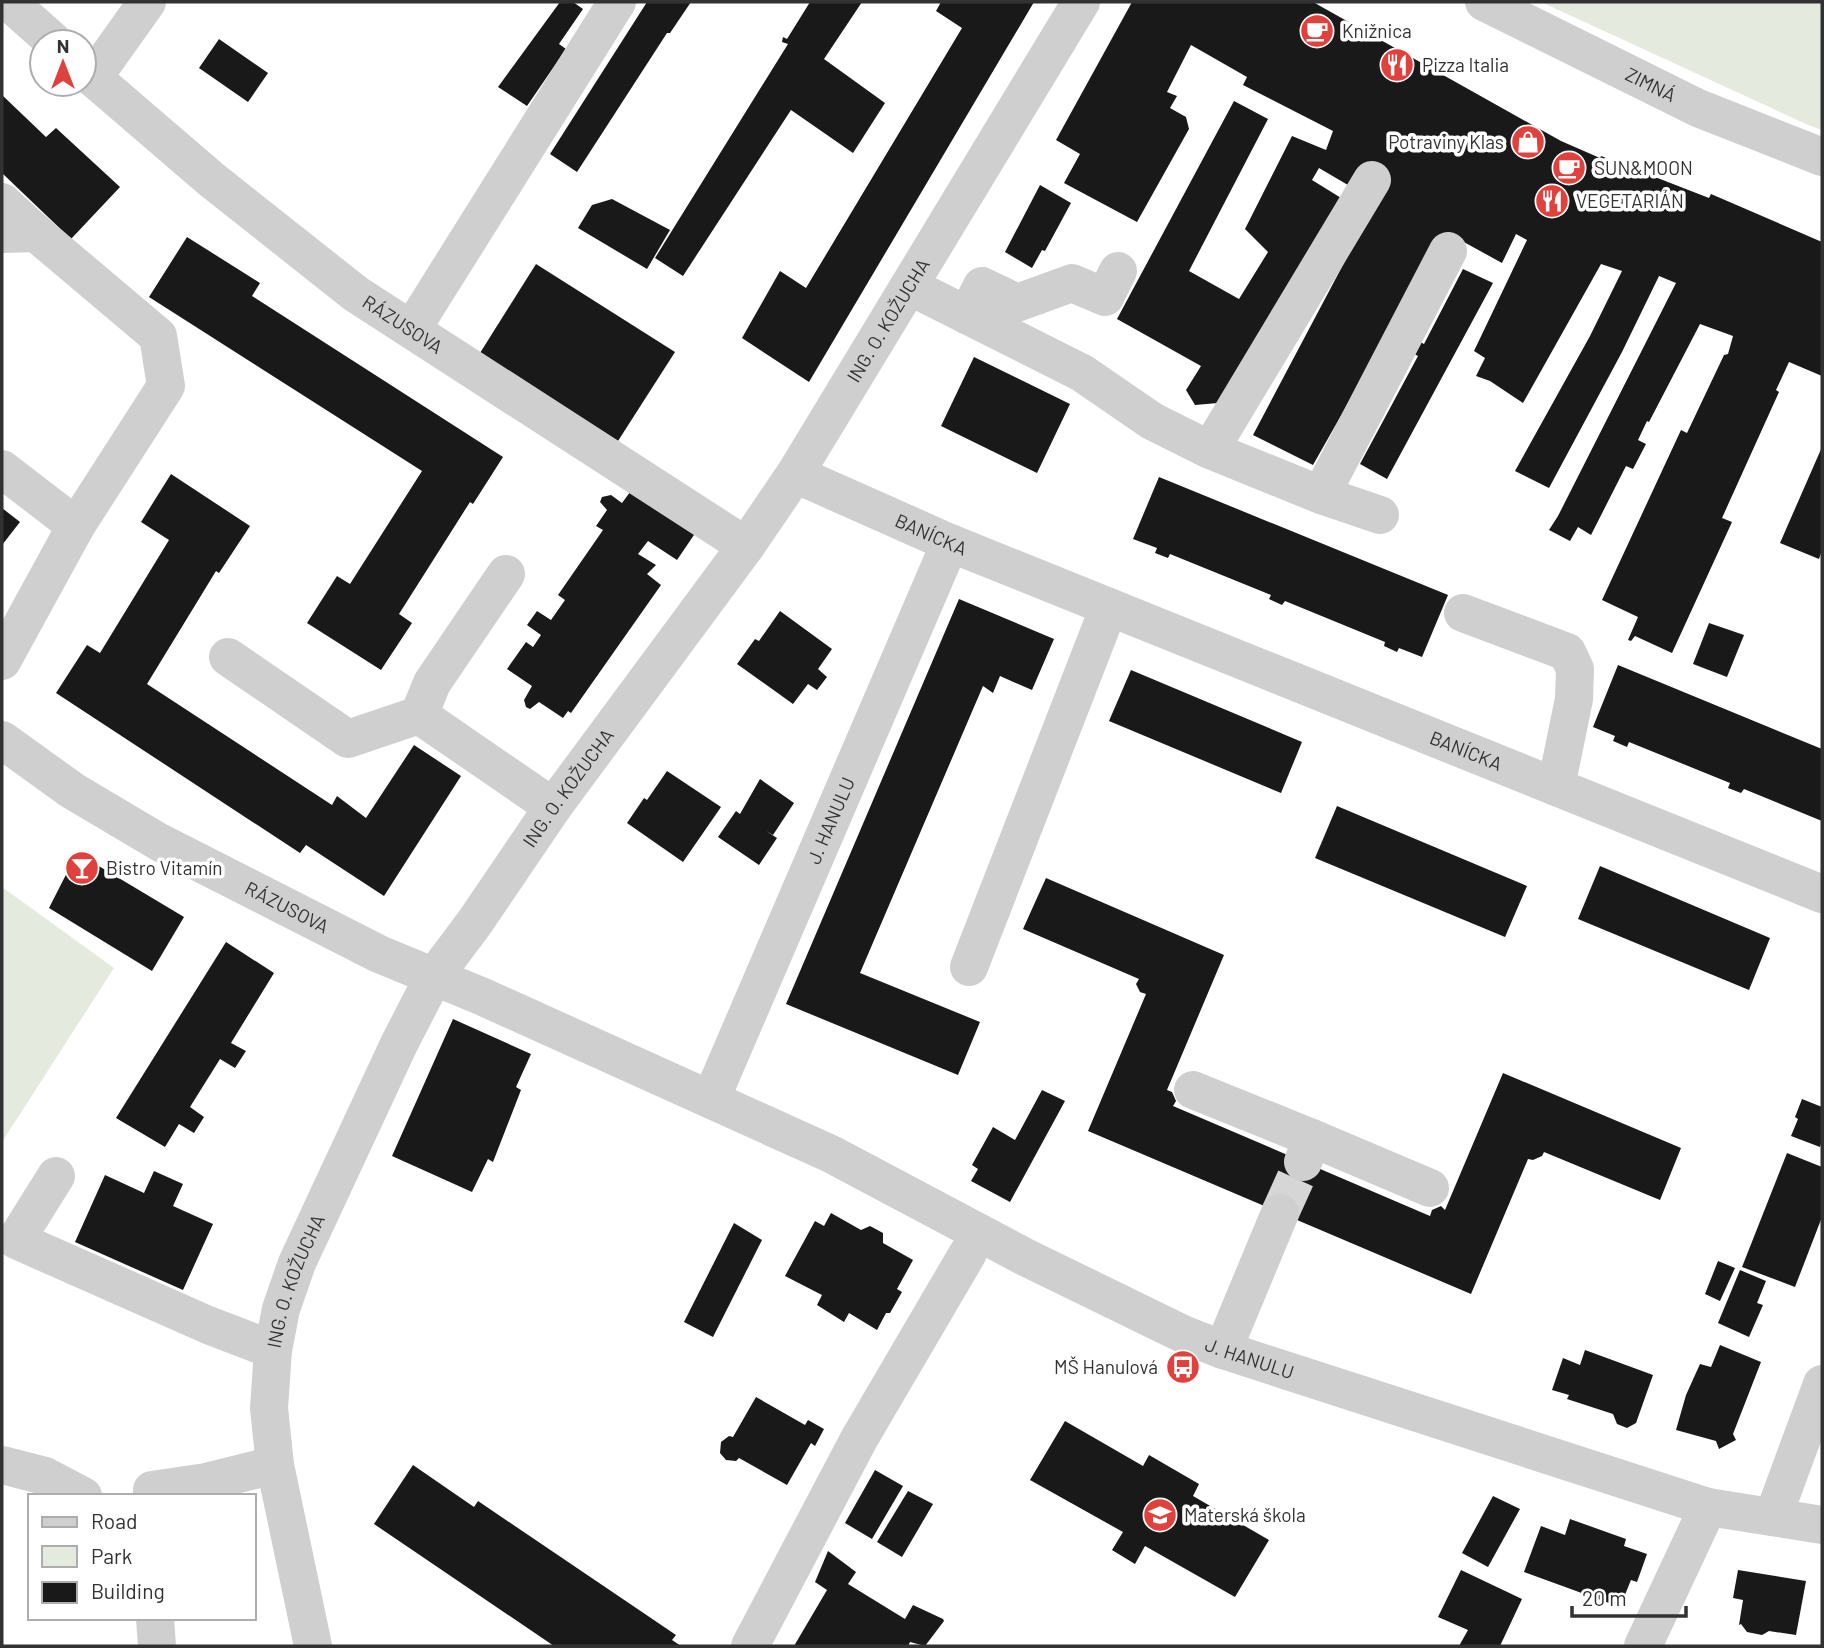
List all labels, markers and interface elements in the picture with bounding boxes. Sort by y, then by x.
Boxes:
cafe icon: Knižnica [1298,12,1336,50]
place label: Knižnica [1342,19,1412,42]
north arrow [28,28,98,98]
text: N [57,34,69,57]
restaurant icon: Pizza Italia [1378,46,1416,84]
place label: Pizza Italia [1422,53,1509,76]
street label: ZIMNÁ [1622,62,1680,106]
shop icon: Potraviny Klas [1509,123,1547,161]
place label: Potraviny Klas [1388,130,1504,153]
cafe icon: SUN&MOON [1550,149,1588,187]
place label: SUN&MOON [1594,156,1693,179]
restaurant icon: VEGETARIÁN [1533,182,1571,220]
place label: VEGETARIÁN [1576,189,1684,212]
street label: ING. O. KOŽUCHA [841,254,934,386]
street label: RÁZUSOVA [359,289,447,358]
street label: BANÍCKA [892,508,971,560]
street label: ING. O. KOŽUCHA [517,724,618,851]
street label: BANÍCKA [1427,725,1506,775]
street label: J. HANULU [801,774,859,867]
bar icon: Bistro Vitamín [63,849,101,887]
place label: Bistro Vitamín [106,856,222,879]
street label: RÁZUSOVA [242,876,333,938]
street label: ING. O. KOŽUCHA [262,1210,329,1350]
street label: J. HANULU [1202,1332,1297,1383]
bus stop icon: MŠ Hanulová [1164,1348,1202,1386]
place label: MŠ Hanulová [1054,1355,1158,1378]
legend [28,1494,256,1620]
school or university icon: Materská škola [1141,1496,1179,1534]
place label: Materská škola [1184,1503,1306,1526]
text: Road [91,1508,137,1533]
text: Park [91,1543,132,1568]
scale bar [1572,1574,1686,1618]
text: Building [91,1578,165,1603]
text: 20 m [1582,1585,1627,1610]

